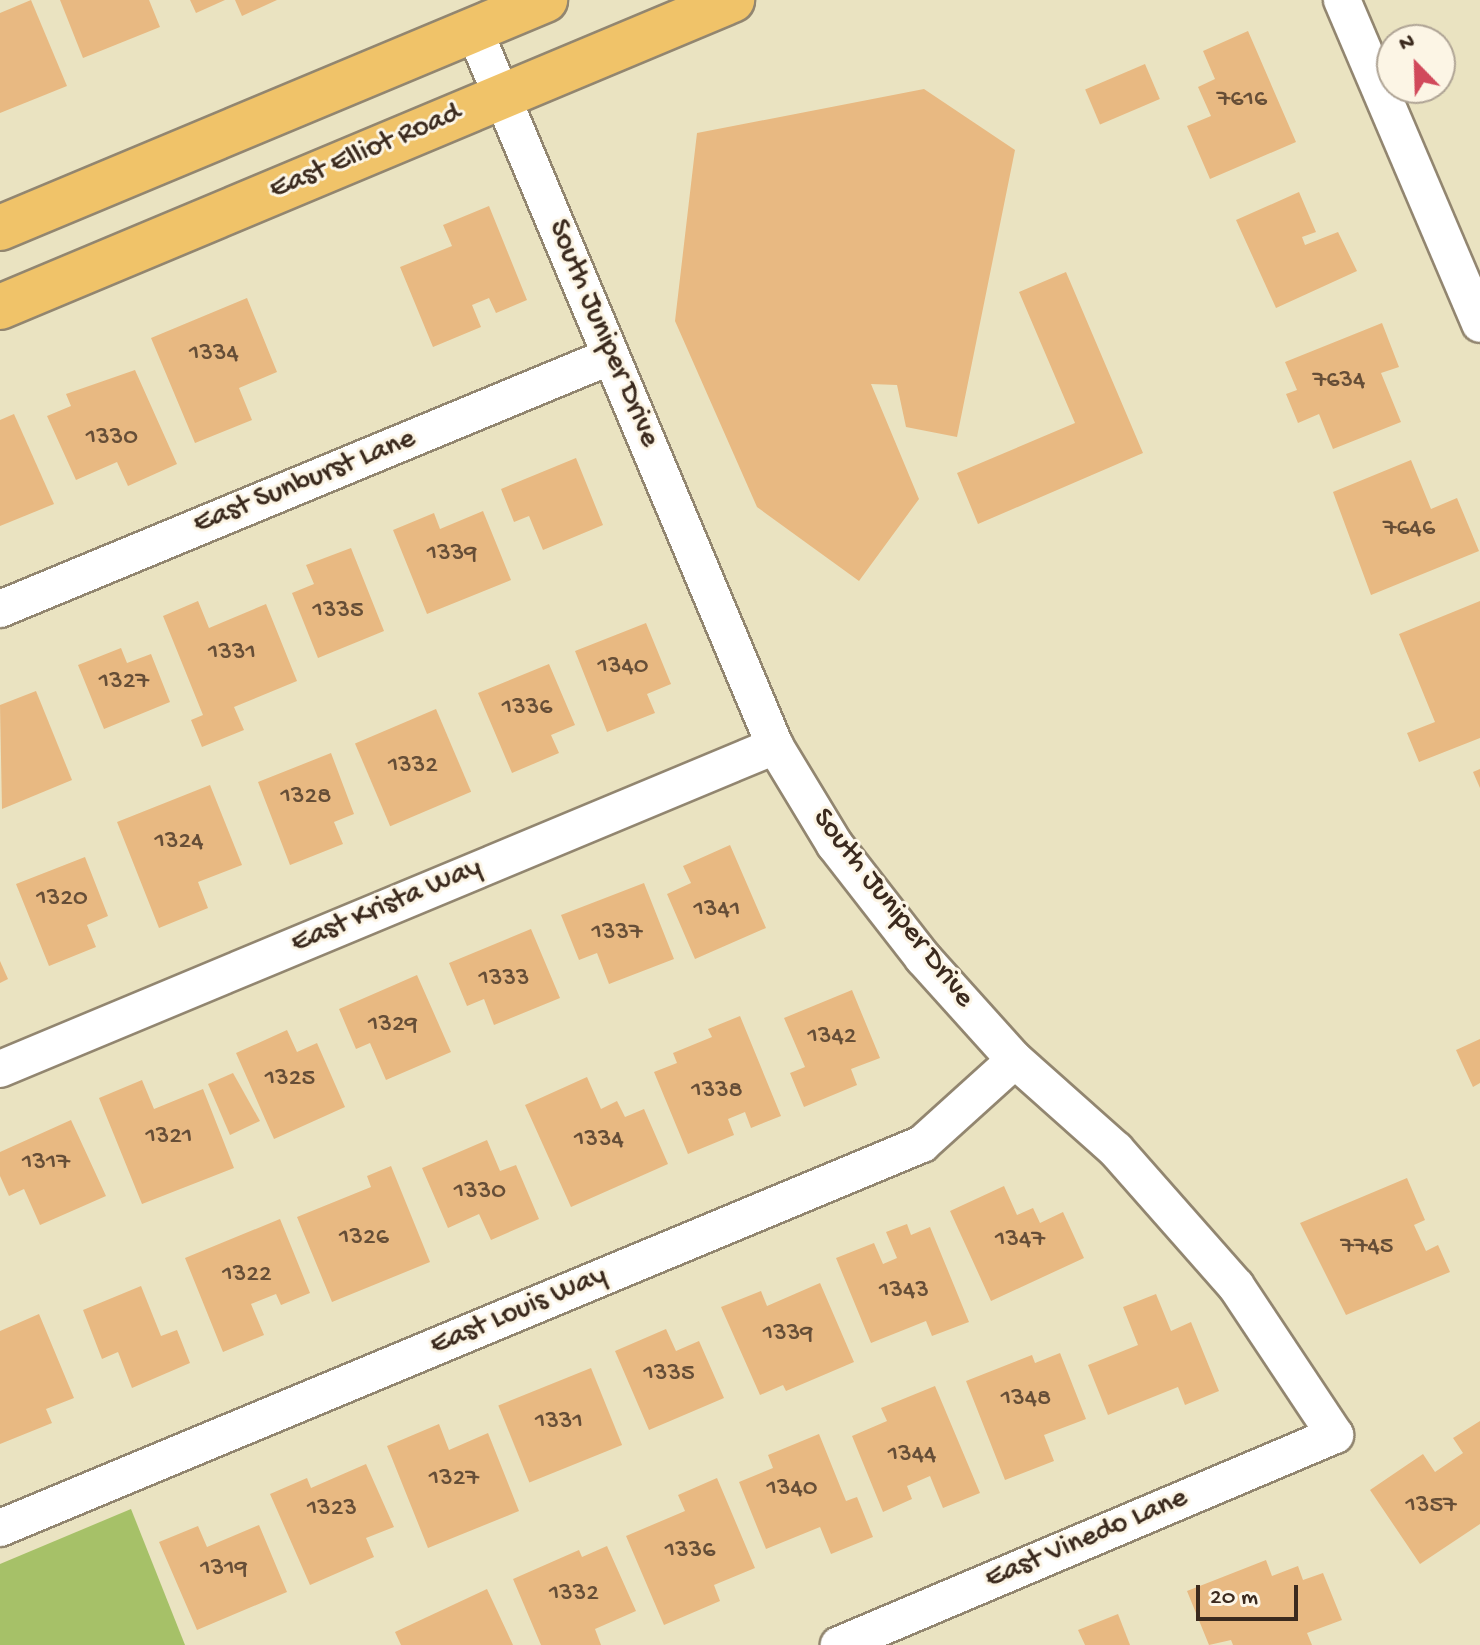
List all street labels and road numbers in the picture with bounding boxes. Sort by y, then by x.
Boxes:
street label: East Elliot Road [265,96,467,210]
street label: South Juniper Drive [538,215,666,453]
street label: East Sunburst Lane [189,422,421,544]
street label: South Juniper Drive [803,802,981,1016]
street label: East Krista Way [286,851,488,963]
street label: East Louis Way [425,1259,613,1365]
street label: East Vinedo Lane [980,1481,1194,1599]

